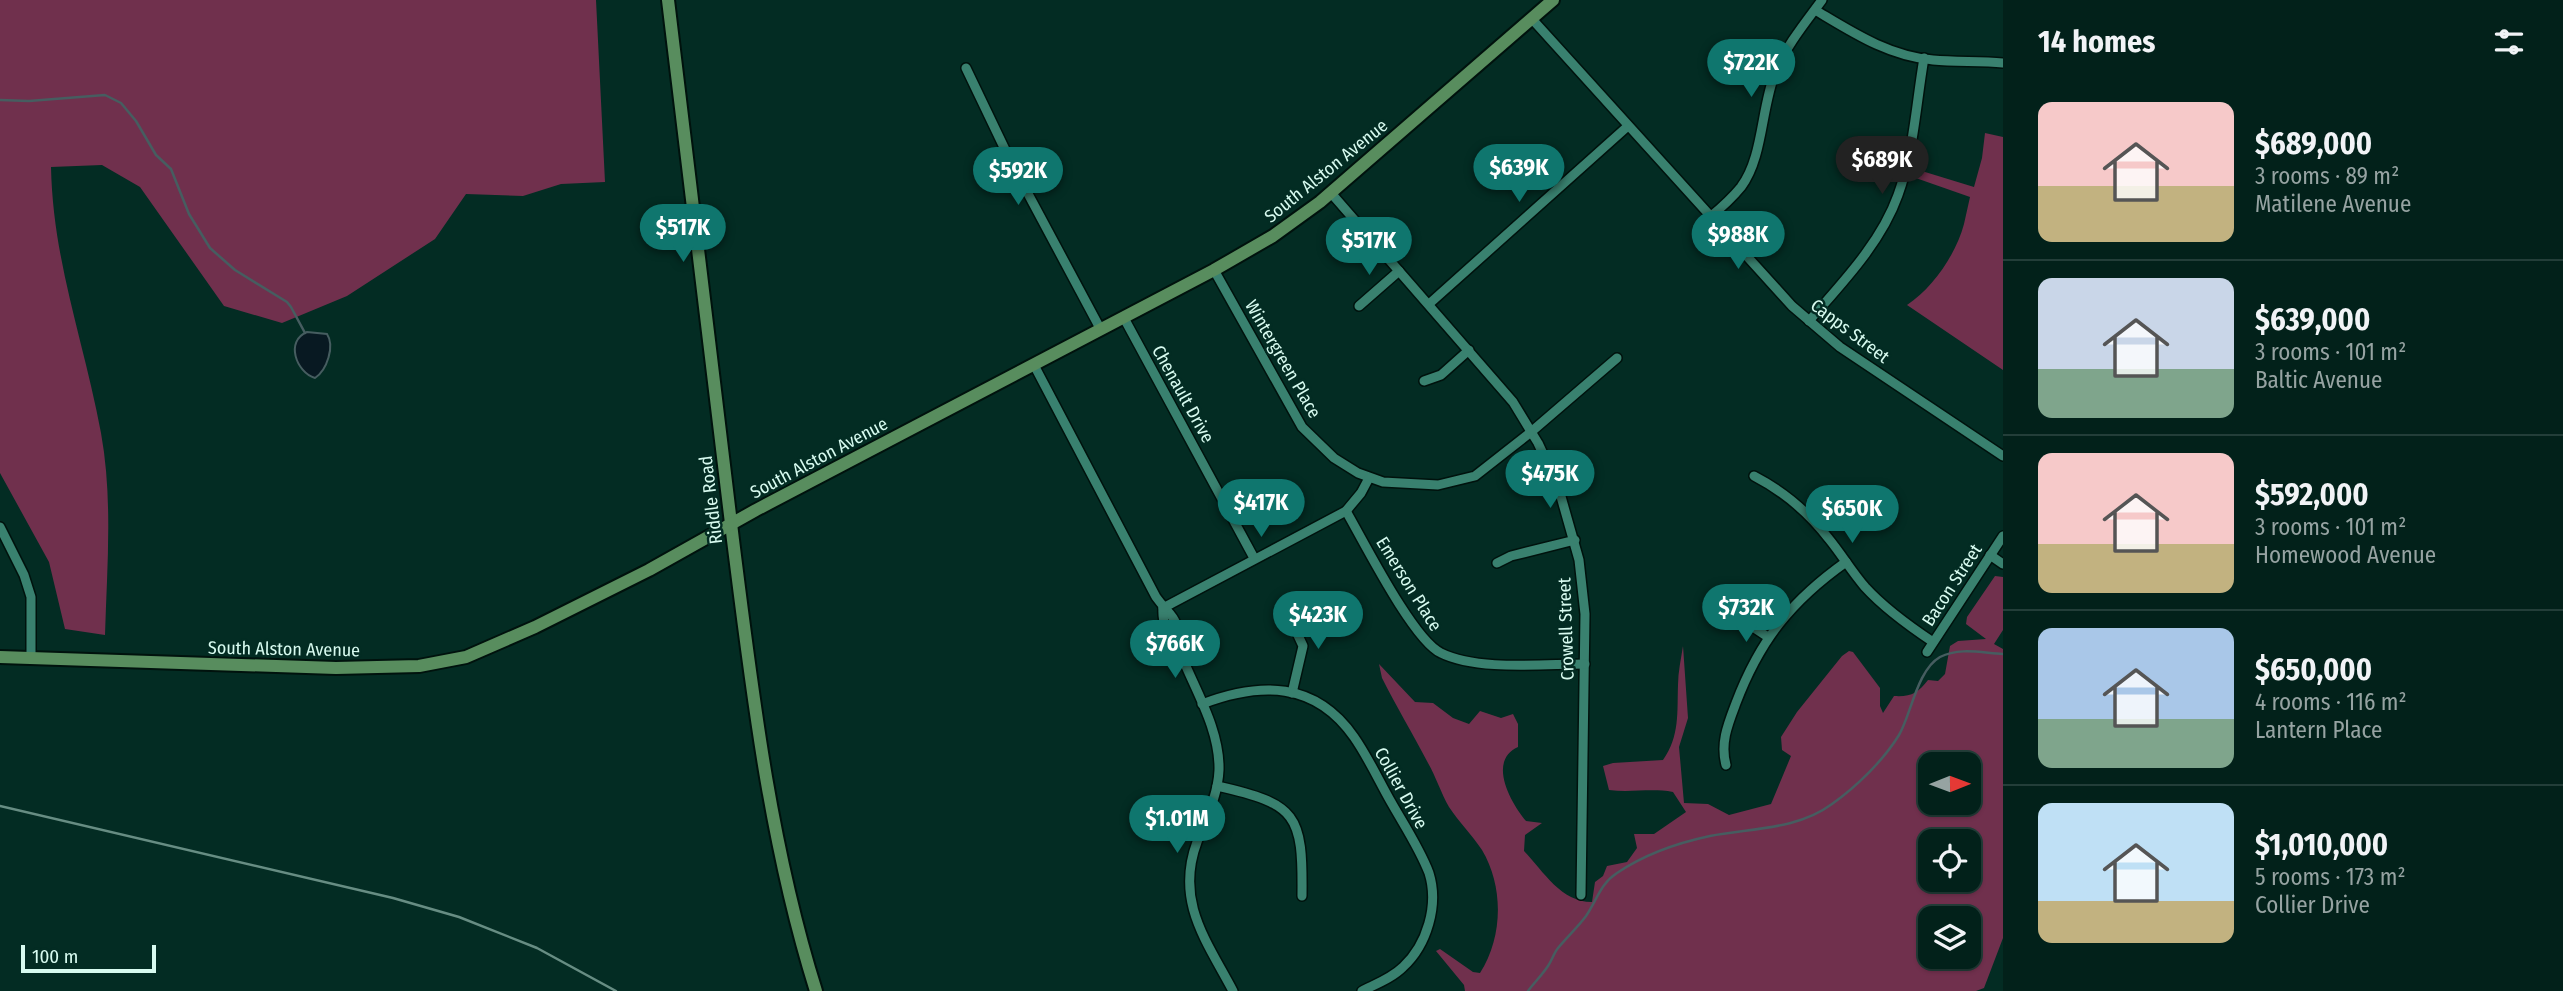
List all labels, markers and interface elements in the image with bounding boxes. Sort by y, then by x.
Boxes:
icon: filters [2490,23,2528,61]
text: 14 homes [2038,24,2155,60]
pin: $722K [1702,40,1800,99]
text: $722K [1723,48,1779,76]
street label: South Alston Avenue [1260,114,1392,227]
text: $689,000 [2255,126,2372,162]
icon: home [2094,130,2178,214]
pin: $689K [1833,136,1931,196]
pin: $639K [1470,144,1568,204]
text: $689K [1852,145,1912,173]
pin: $592K [969,148,1067,207]
text: $639K [1489,153,1549,181]
text: $592K [989,156,1047,184]
text: 3 rooms · 89 m² [2255,162,2399,190]
text: Matilene Avenue [2255,190,2411,218]
pin: $517K [634,204,732,264]
pin: $988K [1689,212,1787,271]
text: $517K [656,213,710,241]
pin: $517K [1320,218,1418,277]
text: $988K [1708,220,1768,248]
text: $517K [1342,226,1396,254]
street label: Capps Street [1806,294,1894,368]
street label: Wintergreen Place [1240,296,1326,422]
text: $639,000 [2255,302,2370,338]
icon: home [2094,306,2178,390]
text: 3 rooms · 101 m² [2255,338,2406,366]
street label: Chenault Drive [1147,341,1219,447]
text: Baltic Avenue [2255,366,2382,394]
street label: South Alston Avenue [747,413,891,503]
pin: $475K [1501,450,1599,510]
street label: Riddle Road [695,455,727,545]
text: $475K [1521,459,1579,487]
text: $592,000 [2255,477,2369,513]
pin: $417K [1212,480,1310,539]
icon: home [2094,481,2178,565]
pin: $650K [1803,486,1901,545]
text: $417K [1234,488,1288,516]
text: $650K [1822,494,1882,522]
text: 3 rooms · 101 m² [2255,513,2406,541]
street label: Emerson Place [1371,533,1447,635]
street label: Bacon Street [1917,540,1987,630]
text: Homewood Avenue [2255,541,2436,569]
street label: Crowell Street [1553,577,1579,681]
pin: $732K [1697,584,1795,644]
pin: $423K [1269,592,1367,651]
text: $732K [1718,593,1774,621]
text: $423K [1289,600,1347,628]
pin: $766K [1126,620,1224,680]
text: $766K [1146,629,1204,657]
street label: South Alston Avenue [208,637,360,661]
text: $650,000 [2255,652,2372,688]
icon: home [2094,656,2178,740]
text: 4 rooms · 116 m² [2255,688,2407,716]
text: Lantern Place [2255,716,2382,744]
street label: Collier Drive [1370,743,1432,833]
north arrow [1918,752,1981,816]
map controls [1918,752,1981,969]
pin: $1.01M [1120,796,1234,855]
text: $1.01M [1145,804,1209,832]
text: $1,010,000 [2255,827,2388,863]
button: locate [1918,829,1981,892]
icon: home [2094,831,2178,915]
text: 5 rooms · 173 m² [2255,863,2406,891]
text: Collier Drive [2255,891,2370,919]
button: layers [1918,906,1981,969]
scale bar [21,942,156,974]
text: 100 m [32,945,78,968]

